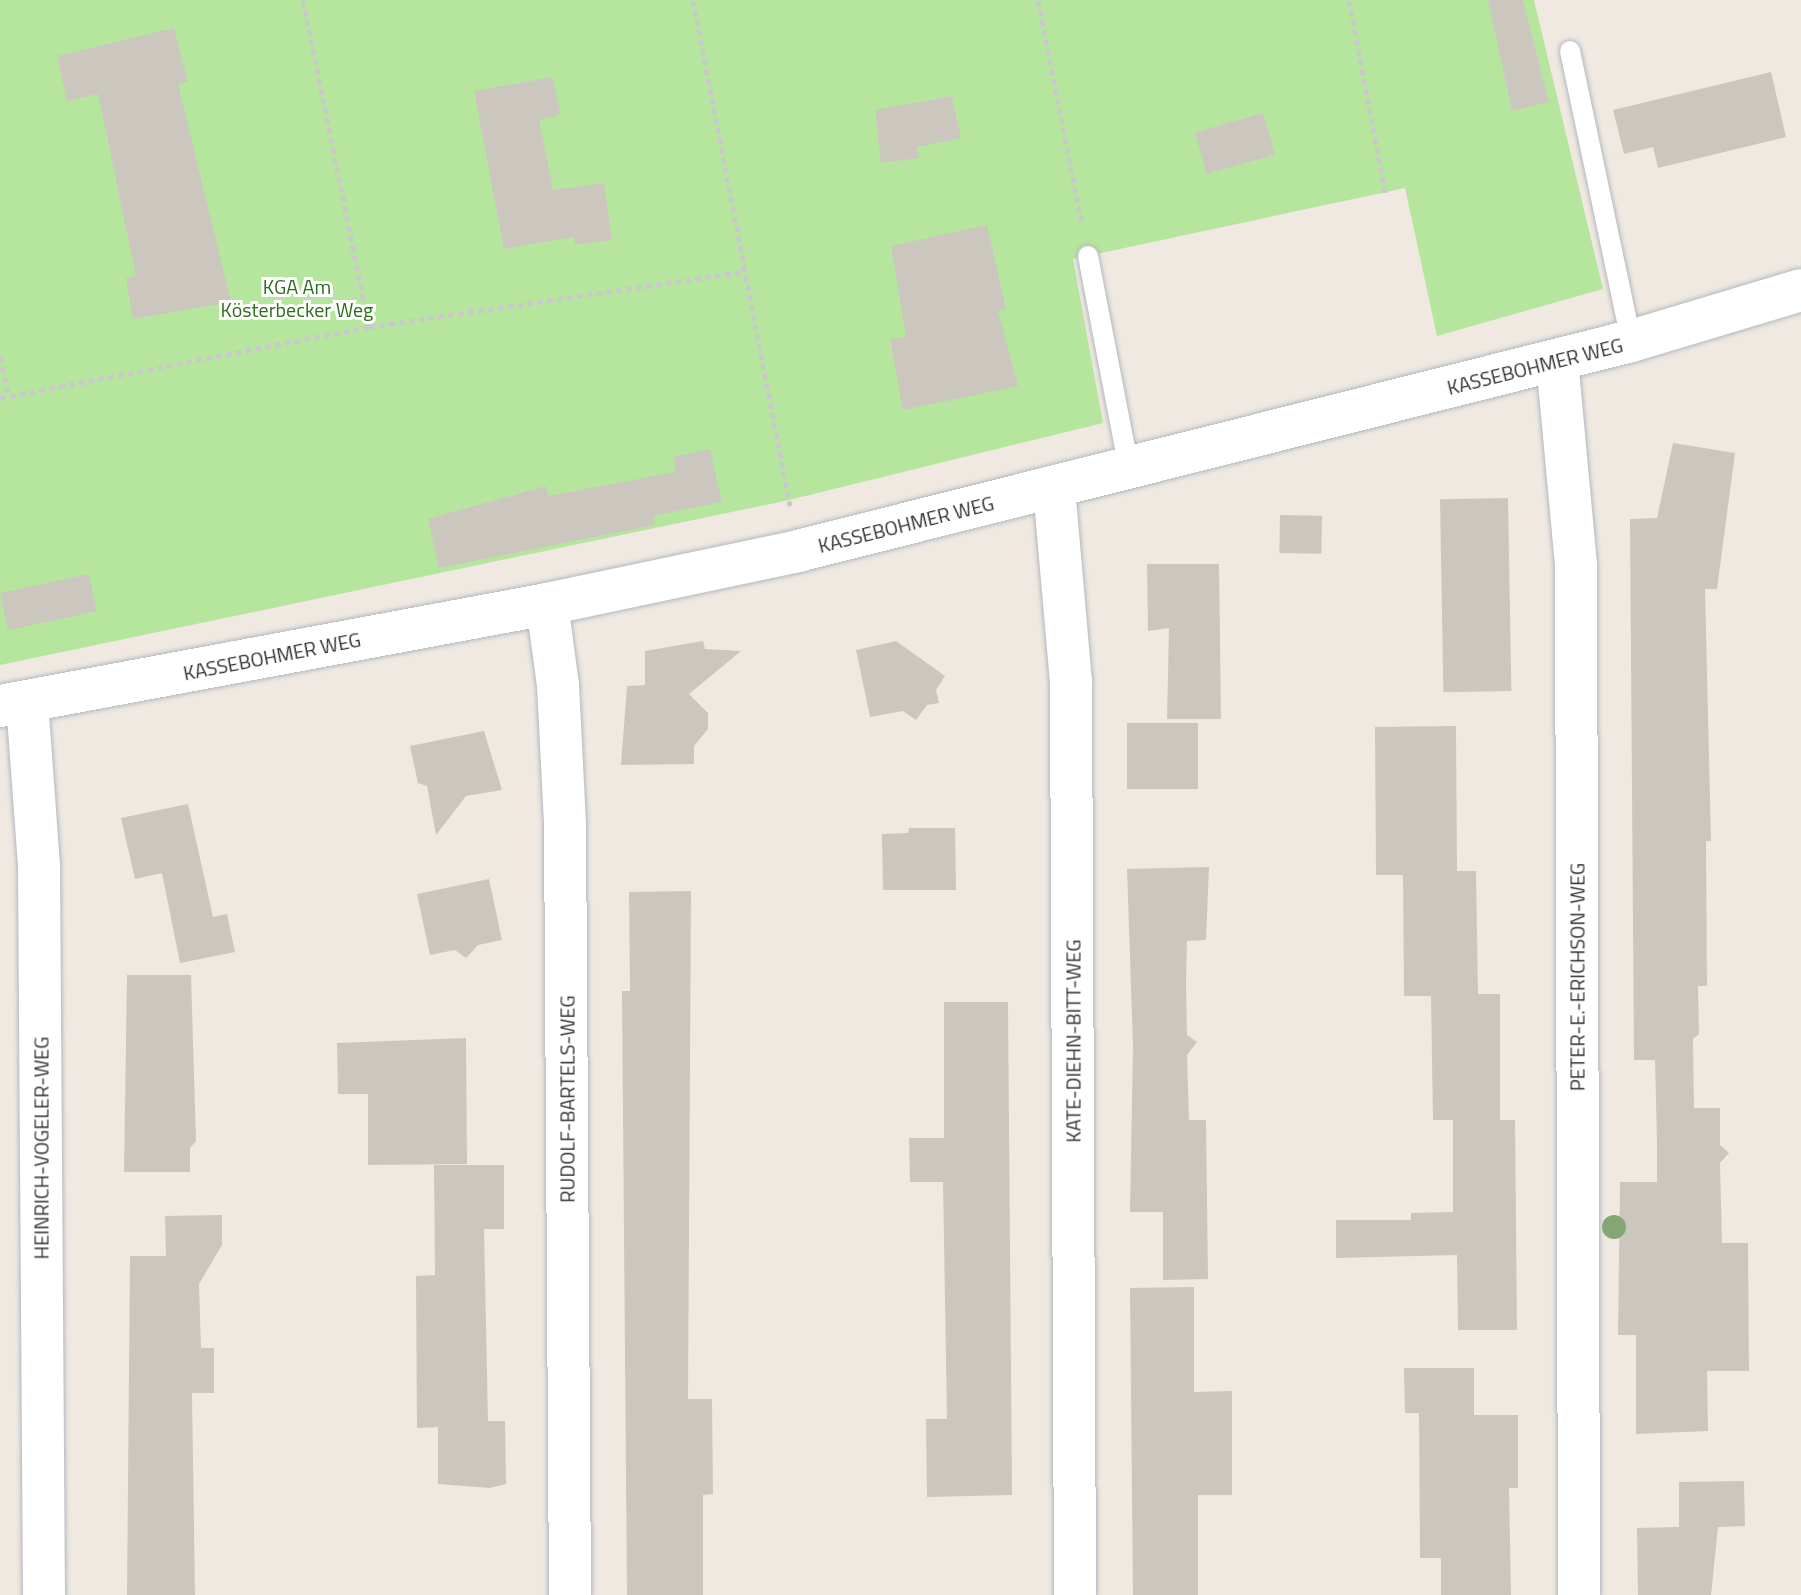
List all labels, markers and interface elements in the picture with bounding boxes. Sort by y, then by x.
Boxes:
park label: KGA Am Kösterbecker Weg [221,274,373,321]
street label: KASSEBOHMER WEG [1445,333,1625,399]
street label: KASSEBOHMER WEG [816,491,996,557]
street label: KASSEBOHMER WEG [181,627,363,685]
street label: PETER-E.-ERICHSON-WEG [1565,863,1589,1091]
street label: KATE-DIEHN-BITT-WEG [1061,939,1085,1143]
street label: RUDOLF-BARTELS-WEG [555,995,579,1203]
street label: HEINRICH-VOGELER-WEG [29,1037,53,1259]

